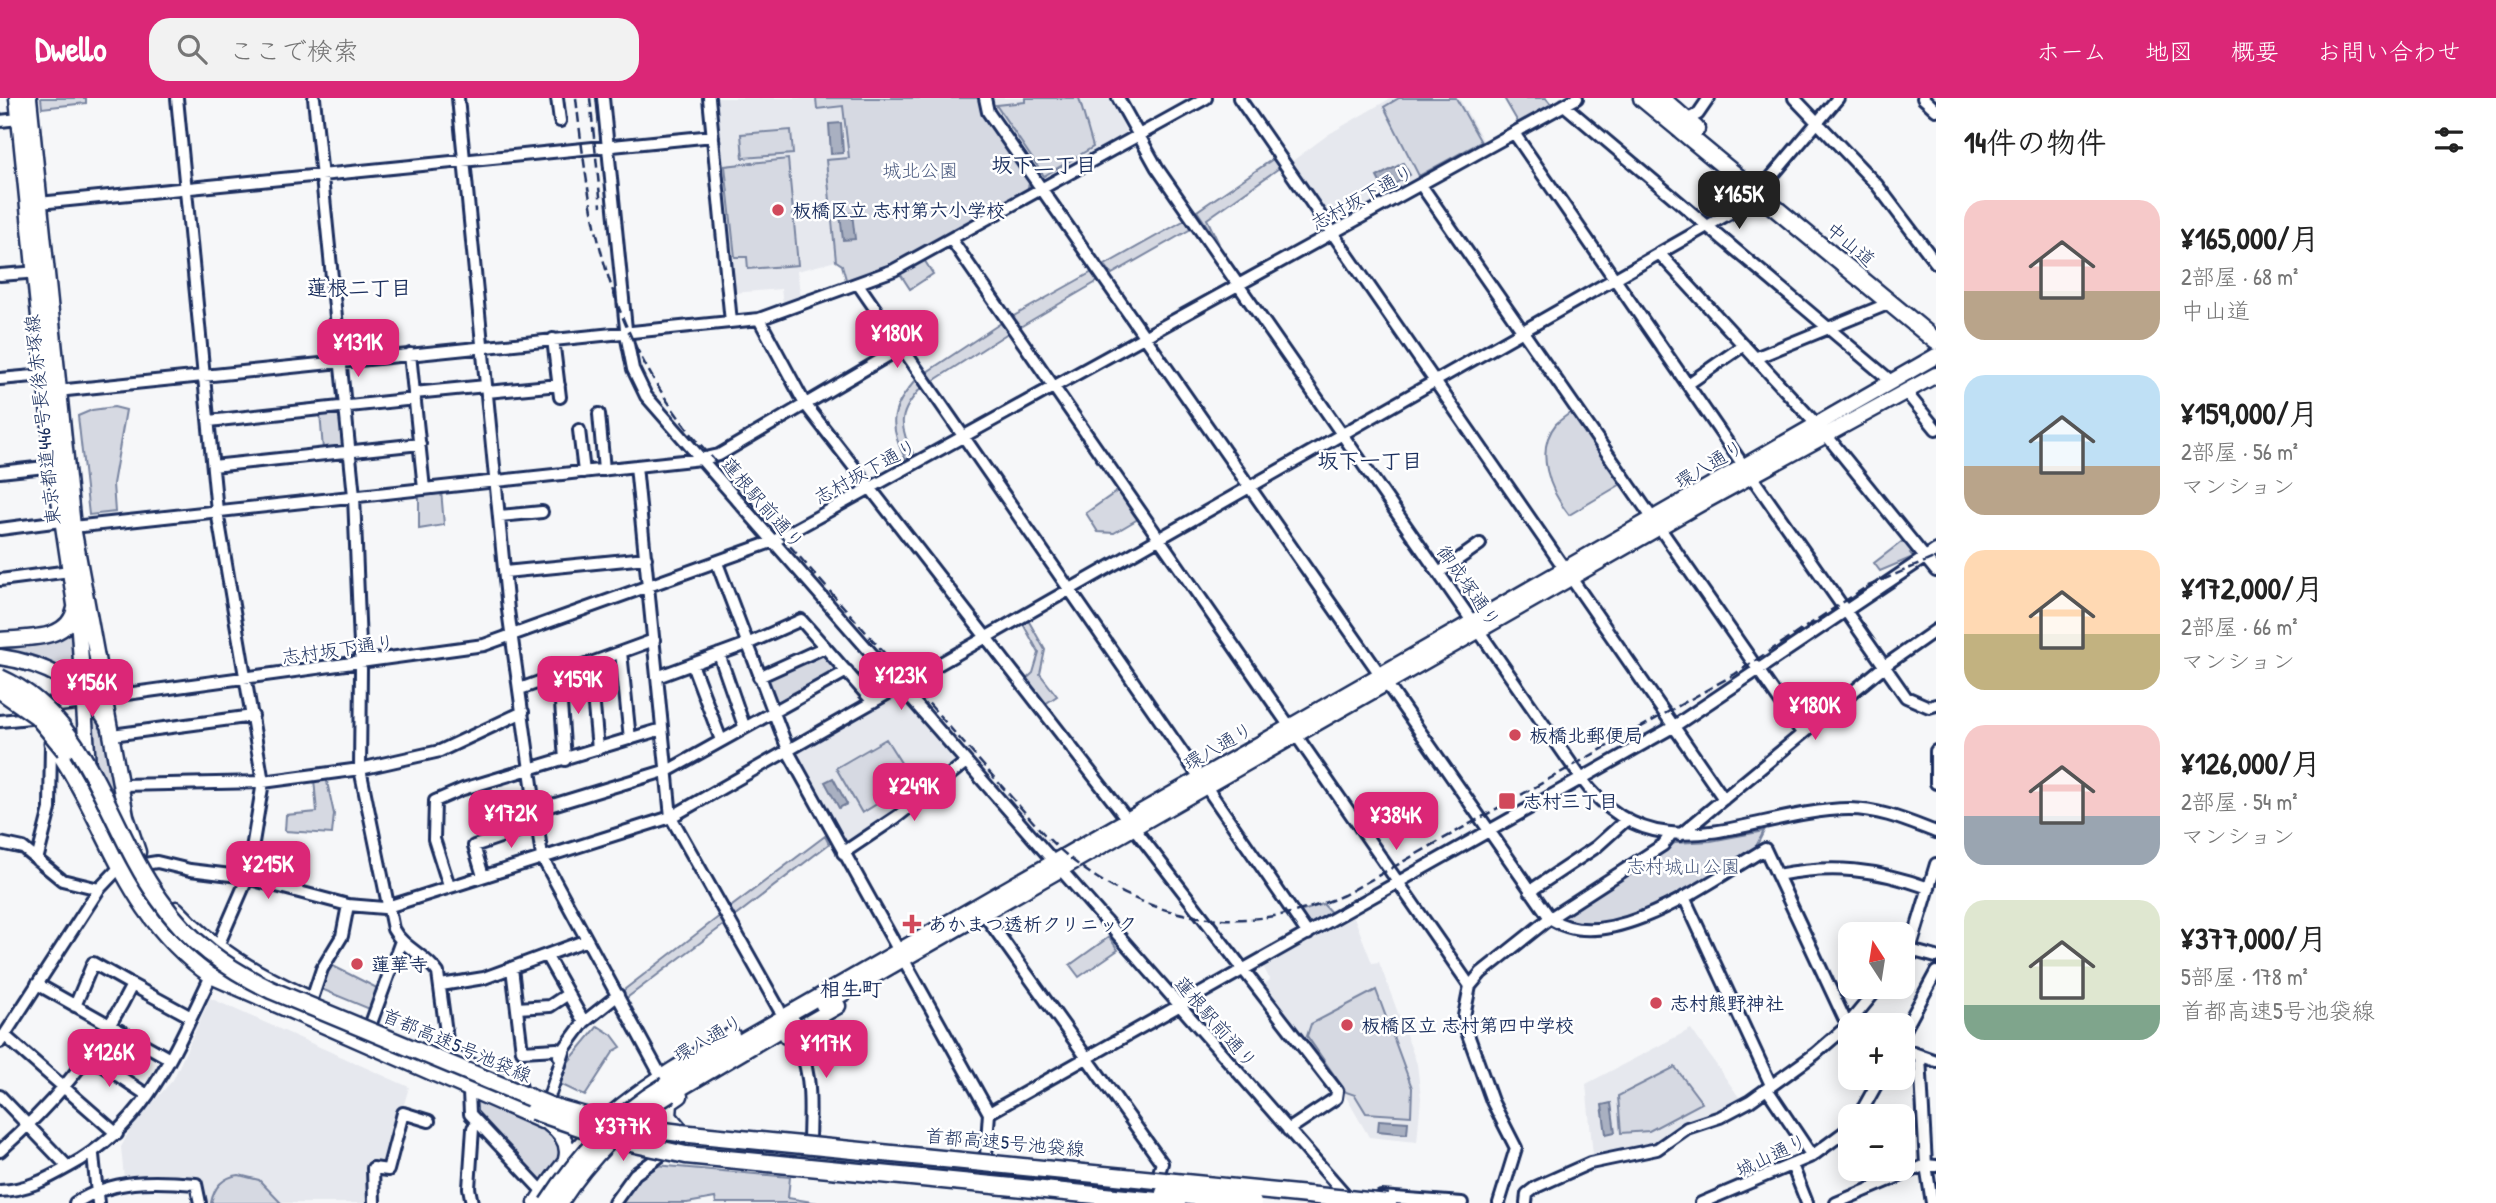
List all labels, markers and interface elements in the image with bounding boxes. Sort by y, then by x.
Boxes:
search box [149,18,639,81]
text: Dwello [35,27,107,71]
icon: search [173,30,211,68]
text: ここで検索 [229,33,359,68]
text: ホーム [2036,35,2107,67]
text: 地図 [2145,35,2193,67]
text: 概要 [2231,35,2279,67]
text: お問い合わせ [2317,35,2461,67]
icon: filters [2430,121,2468,159]
text: 14件の物件 [1964,122,2106,162]
district label: 坂下二丁目 [992,150,1097,179]
park label: 城北公園 [882,157,958,183]
street label: 志村坂下通り [1306,158,1418,236]
pin: ¥165K [1690,172,1788,231]
text: ¥165K [1714,178,1764,209]
place label: 板橋区立 志村第六小学校 [792,197,1005,223]
marker: 板橋区立 志村第六小学校 [770,202,786,218]
street label: 中山道 [1821,216,1881,272]
text: ¥165,000/月 [2181,218,2320,258]
icon: home [2020,228,2104,312]
text: 2部屋 · 68 m² [2181,261,2298,292]
district label: 蓮根二丁目 [307,273,412,302]
text: 中山道 [2181,295,2250,326]
pin: ¥180K [848,310,946,370]
street label: 東京都道446号長後赤塚線 [18,313,66,527]
text: ¥180K [871,317,923,348]
pin: ¥131K [309,320,407,379]
text: ¥131K [333,326,383,357]
text: ¥159,000/月 [2181,393,2319,433]
icon: home [2020,403,2104,487]
street label: 志村坂下通り [809,432,921,510]
street label: 環八通り [1670,433,1748,495]
text: 2部屋 · 56 m² [2181,436,2298,467]
district label: 坂下一丁目 [1318,446,1423,475]
street label: 蓮根駅前通り [716,451,810,555]
text: マンション [2181,470,2295,501]
street label: 御成塚通り [1431,540,1507,632]
text: ¥172,000/月 [2181,568,2324,608]
icon: home [2020,578,2104,662]
text: 2部屋 · 66 m² [2181,611,2298,642]
street label: 志村坂下通り [280,628,396,670]
text: マンション [2181,645,2295,676]
pin: ¥123K [852,652,950,712]
pin: ¥159K [529,656,627,716]
text: ¥123K [875,659,927,690]
pin: ¥156K [43,660,141,719]
text: ¥159K [553,663,603,694]
text: ¥156K [67,666,117,697]
pin: ¥180K [1766,682,1864,742]
text: ¥180K [1789,689,1841,720]
street label: 環八通り [1179,716,1257,776]
place label: 板橋北郵便局 [1529,722,1643,748]
marker: 板橋北郵便局 [1507,727,1523,743]
text: ¥126,000/月 [2181,743,2321,783]
icon: home [2020,753,2104,837]
pin: ¥249K [865,764,963,823]
text: ¥249K [889,770,939,801]
text: 2部屋 · 54 m² [2181,786,2298,817]
place label: 志村三丁目 [1523,788,1618,814]
pin: ¥172K [462,790,560,850]
marker: 志村三丁目 [1497,791,1517,811]
pin: ¥384K [1347,792,1445,852]
text: ¥172K [484,797,538,828]
text: ¥384K [1370,799,1422,830]
text: マンション [2181,820,2295,851]
pin: ¥215K [219,842,317,901]
text: ¥215K [242,848,294,879]
park label: 志村城山公園 [1626,853,1740,879]
place label: あかまつ透析クリニック [928,911,1137,937]
marker: あかまつ透析クリニック [902,914,922,934]
text: ¥377,000/月 [2181,918,2327,958]
north arrow [1838,922,1914,999]
map controls [1838,922,1915,1181]
icon: home [2020,928,2104,1012]
place label: 蓮華寺 [371,951,428,977]
marker: 蓮華寺 [349,956,365,972]
text: 5部屋 · 178 m² [2181,961,2308,992]
street label: 蓮根駅前通り [1169,970,1263,1074]
district label: 相生町 [820,974,883,1003]
place label: 志村熊野神社 [1670,990,1784,1016]
marker: 志村熊野神社 [1648,995,1664,1011]
text: 首都高速5号池袋線 [2181,995,2375,1026]
street label: 首都高速5号池袋線 [378,1002,536,1088]
street label: 環八通り [669,1008,747,1068]
place label: 板橋区立 志村第四中学校 [1361,1012,1574,1038]
button: + [1838,1013,1915,1090]
marker: 板橋区立 志村第四中学校 [1339,1017,1355,1033]
pin: ¥117K [777,1020,875,1080]
text: ¥117K [801,1027,851,1058]
pin: ¥126K [60,1030,158,1089]
text: ¥126K [84,1036,135,1067]
pin: ¥377K [574,1104,672,1163]
button: − [1838,1104,1915,1181]
text: ¥377K [595,1110,651,1141]
street label: 首都高速5号池袋線 [924,1122,1086,1162]
street label: 城山通り [1731,1127,1811,1183]

